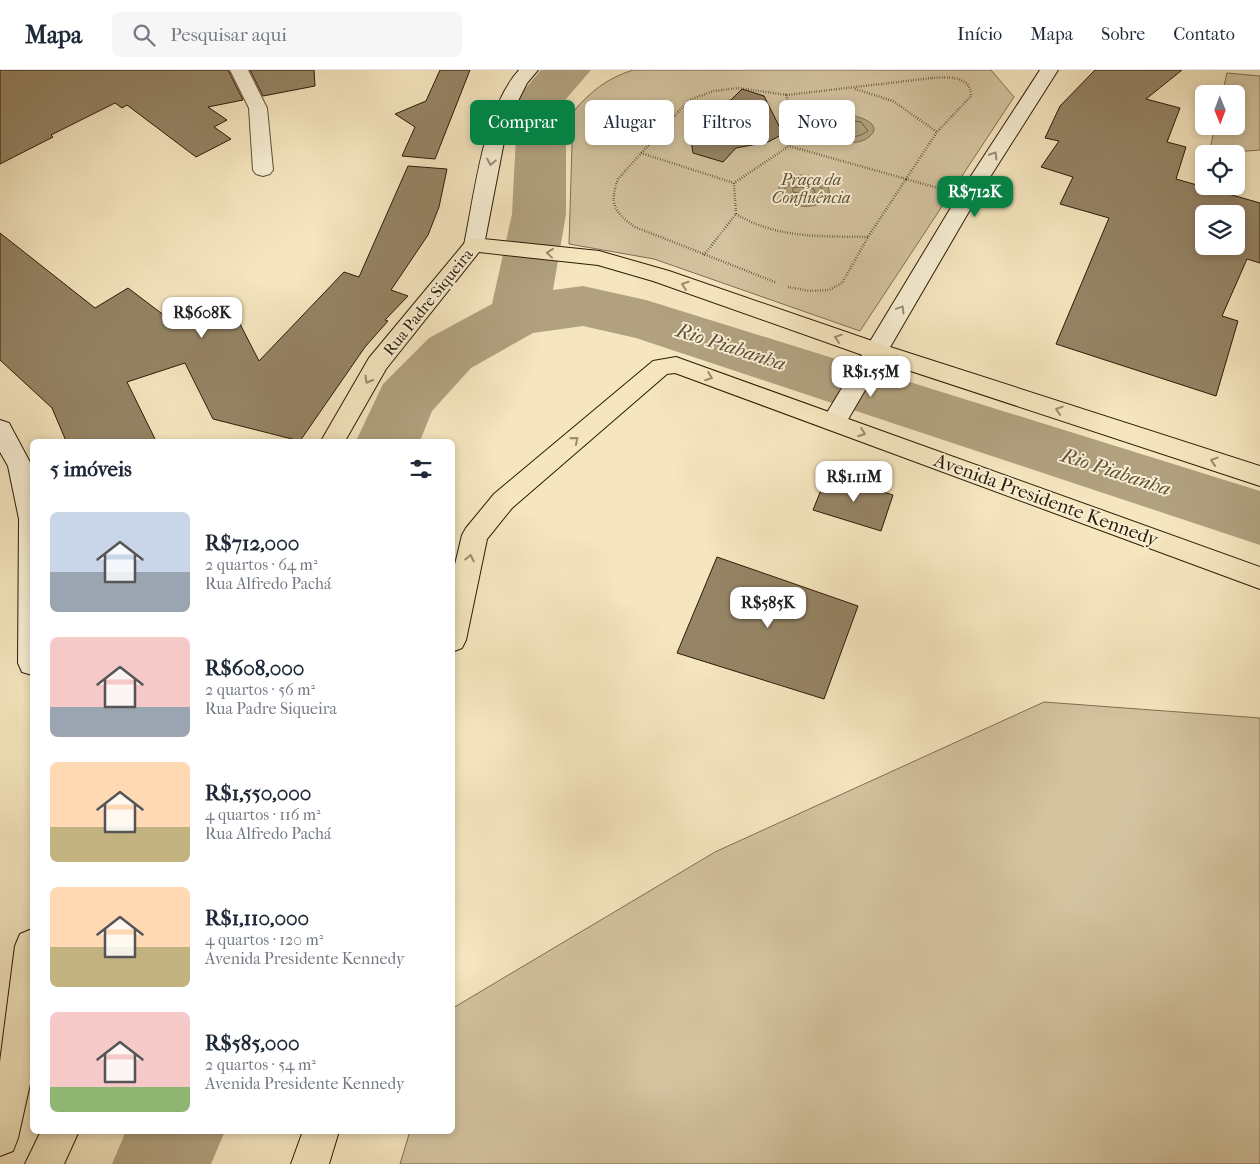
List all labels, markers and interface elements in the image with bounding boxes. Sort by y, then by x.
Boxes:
search box [112,12,462,57]
text: Mapa [25,21,82,49]
icon: search [130,21,158,49]
text: Pesquisar aqui [170,24,287,46]
text: Início [957,24,1002,45]
text: Mapa [1030,24,1073,45]
text: Sobre [1101,24,1145,45]
text: Contato [1173,24,1235,45]
north arrow [1195,85,1245,135]
map controls [1195,85,1245,255]
chip: Comprar [470,100,575,145]
chip: Alugar [585,100,674,145]
chip: Filtros [684,100,769,145]
chip: Novo [779,100,855,145]
button: locate [1195,145,1245,195]
one-way arrow [987,151,997,160]
one-way arrow [486,157,496,166]
park label: Praça da Confluência [772,170,850,207]
pin: R$712K [934,176,1016,218]
text: R$712K [948,182,1002,201]
button: layers [1195,205,1245,255]
street label: Rua Padre Siqueira [379,244,477,359]
one-way arrow [546,247,554,258]
one-way arrow [681,281,689,291]
pin: R$608K [161,296,243,339]
text: R$608K [173,303,231,322]
one-way arrow [895,305,905,314]
water label: Rio Piabanha [672,318,789,375]
one-way arrow [835,334,843,344]
pin: R$1.55M [825,356,917,398]
text: R$1.55M [843,362,899,381]
one-way arrow [704,371,713,381]
one-way arrow [365,374,375,383]
one-way arrow [1055,406,1064,416]
one-way arrow [857,427,866,437]
one-way arrow [570,436,579,445]
water label: Rio Piabanha [1057,443,1174,500]
street label: Avenida Presidente Kennedy [930,449,1162,551]
icon: filters [407,455,435,483]
one-way arrow [1210,456,1218,466]
text: 5 imóveis [50,457,132,481]
pin: R$1.11M [808,460,900,503]
text: R$1.11M [826,467,882,486]
text: R$712,000 [205,531,299,555]
icon: home [90,532,150,592]
one-way arrow [464,554,475,563]
text: 2 quartos · 64 m² [205,555,317,574]
text: Rua Alfredo Pachá [205,574,331,593]
pin: R$585K [727,586,809,629]
text: R$585K [741,593,795,612]
text: R$608,000 [205,656,304,680]
icon: home [90,657,150,717]
text: 2 quartos · 56 m² [205,680,315,699]
text: Rua Padre Siqueira [205,699,337,718]
text: R$1,550,000 [205,781,311,805]
icon: home [90,782,150,842]
text: 4 quartos · 116 m² [205,805,321,824]
text: Rua Alfredo Pachá [205,824,331,843]
text: R$1,110,000 [205,906,309,930]
icon: home [90,907,150,967]
text: 4 quartos · 120 m² [205,930,323,949]
text: Avenida Presidente Kennedy [205,949,404,968]
text: R$585,000 [205,1031,300,1055]
icon: home [90,1032,150,1092]
text: 2 quartos · 54 m² [205,1055,316,1074]
text: Avenida Presidente Kennedy [205,1074,404,1093]

